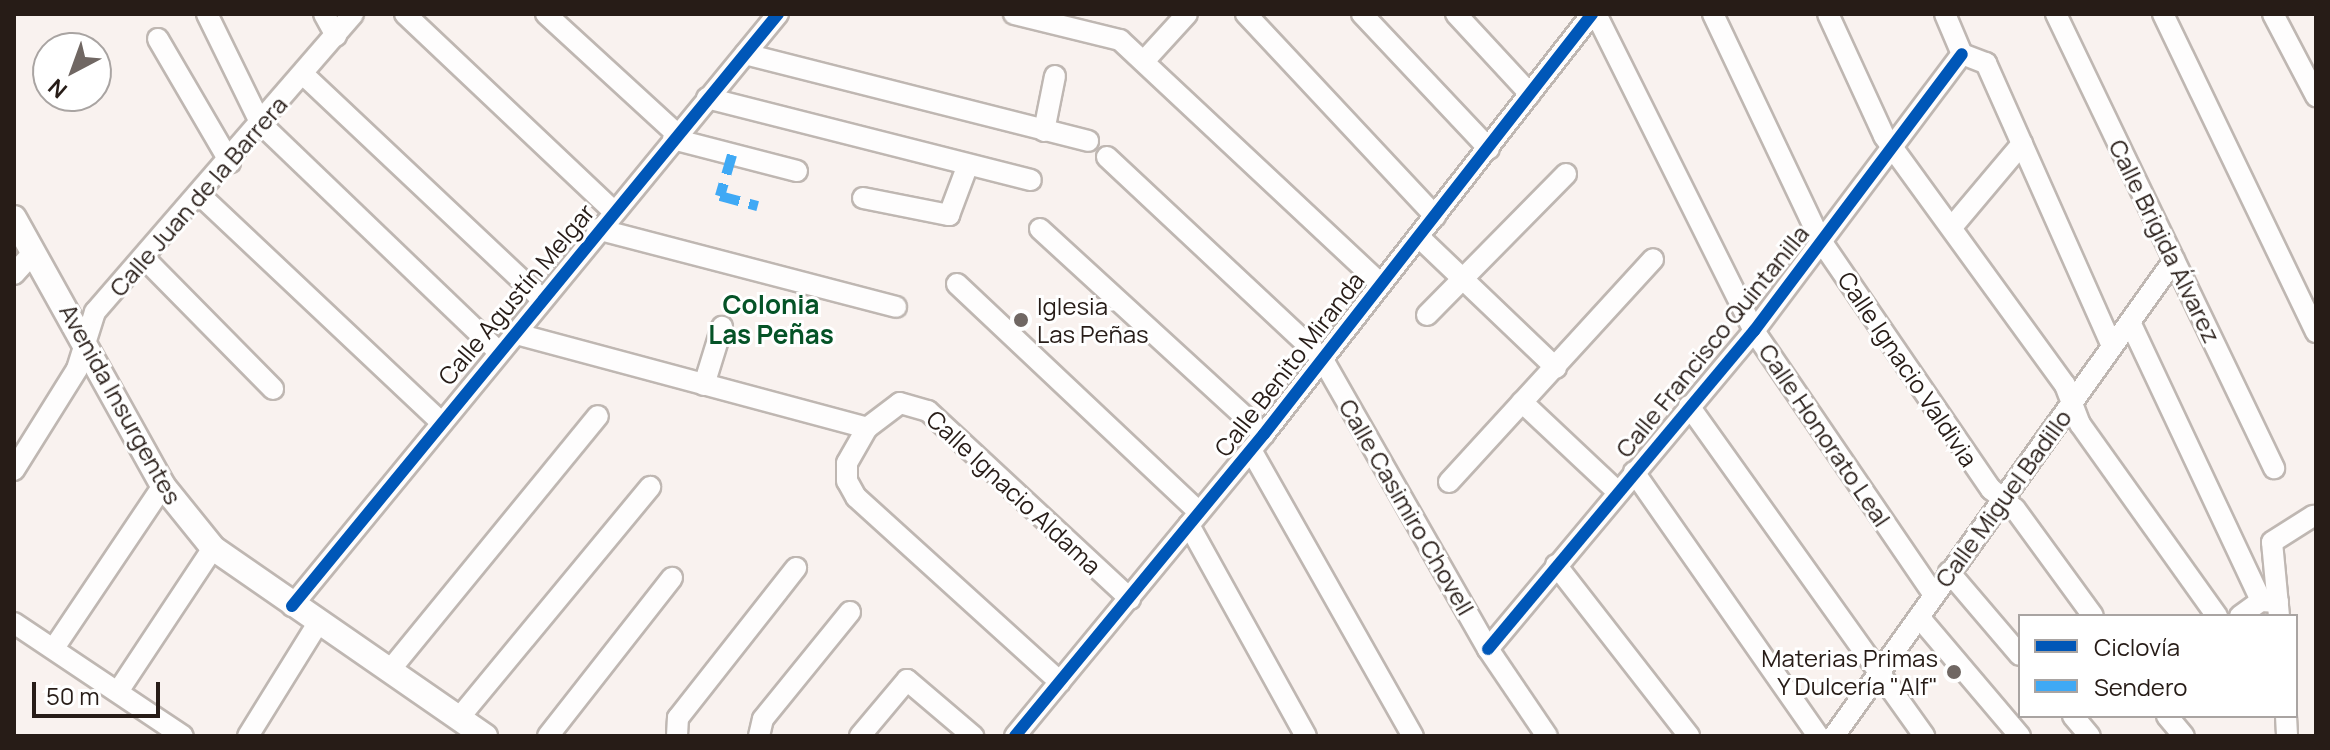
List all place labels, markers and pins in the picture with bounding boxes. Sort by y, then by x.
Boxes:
place label: Iglesia Las Peñas [1037,292,1149,348]
marker: Iglesia Las Peñas [1012,311,1030,329]
place label: Materias Primas Y Dulcería "Alf" [1761,644,1938,700]
marker: Materias Primas Y Dulcería "Alf" [1945,663,1963,681]

